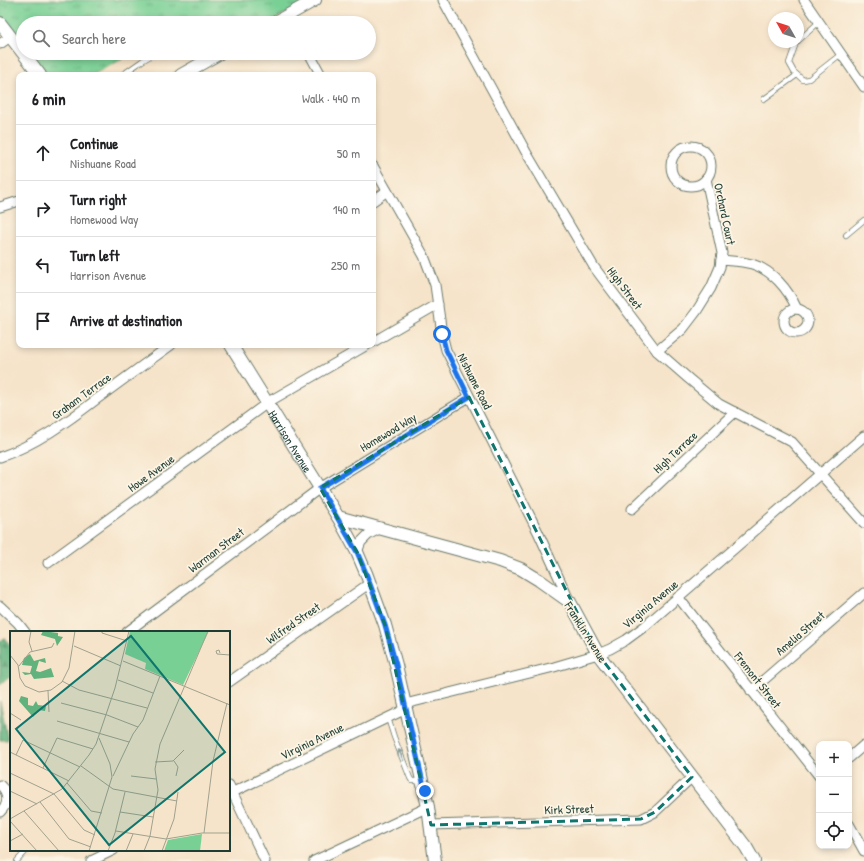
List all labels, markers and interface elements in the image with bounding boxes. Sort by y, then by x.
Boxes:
north arrow [768,12,804,48]
search box [16,16,376,60]
icon: search [30,27,52,49]
text: Search here [62,28,126,49]
text: 6 min [32,87,66,110]
text: Walk · 440 m [302,89,360,107]
text: Continue [70,133,118,154]
icon: ahead [32,142,54,164]
text: 50 m [337,144,360,162]
text: Nishuane Road [70,154,136,172]
street label: Orchard Court [710,182,740,247]
text: Turn right [70,189,126,210]
icon: right [32,198,54,220]
text: 140 m [333,200,360,218]
text: Homewood Way [70,210,139,228]
text: Turn left [70,245,120,266]
icon: left [32,254,54,276]
text: 250 m [331,256,360,274]
street label: High Street [603,263,647,314]
text: Harrison Avenue [70,266,146,284]
icon: arrive [32,310,54,332]
text: Arrive at destination [70,310,182,331]
route start [433,325,451,343]
street label: Nishuane Road [454,350,497,412]
street label: Graham Terrace [48,369,114,423]
street label: Harrison Avenue [265,407,317,476]
street label: Homewood Way [357,408,419,456]
street label: High Terrace [649,427,701,477]
street label: Howe Avenue [124,450,178,496]
street label: Warman Street [185,523,248,577]
street label: Virginia Avenue [618,575,682,632]
street label: Wilfred Street [263,598,324,648]
street label: Franklin Avenue [560,598,612,666]
street label: Amelia Street [772,606,829,659]
inset map [10,631,230,851]
street label: Fremont Street [730,648,786,712]
street label: Virginia Avenue [278,718,347,764]
map controls [816,741,852,849]
button: + [816,741,852,777]
one-way arrow [397,750,405,762]
button: − [816,777,852,813]
route end [416,782,434,800]
street label: Kirk Street [544,800,595,818]
button: locate [816,813,852,849]

